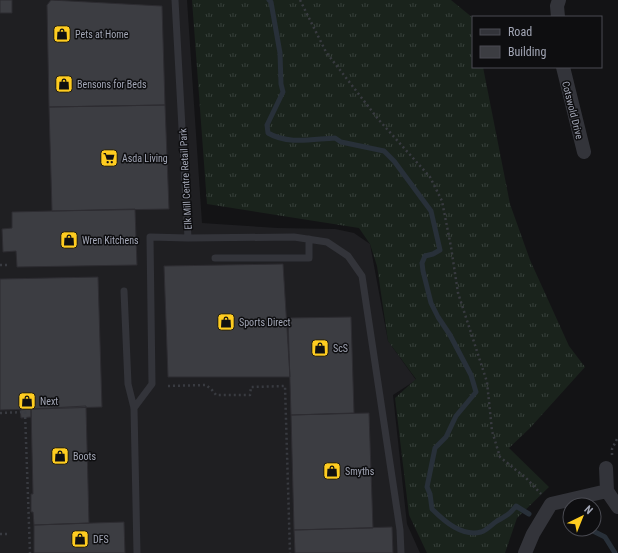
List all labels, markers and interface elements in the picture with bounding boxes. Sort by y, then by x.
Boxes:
legend [472,16,602,68]
shop icon: Pets at Home [52,24,72,44]
text: Road [508,25,532,39]
place label: Pets at Home [75,29,129,40]
text: Building [508,45,546,59]
shop icon: Bensons for Beds [54,74,74,94]
place label: Bensons for Beds [77,79,147,90]
street label: Cotswold Drive [560,80,585,140]
street label: Elk Mill Centre Retail Park [177,128,194,230]
supermarket icon: Asda Living [99,148,119,168]
place label: Asda Living [122,153,168,164]
shop icon: Wren Kitchens [59,230,79,250]
place label: Wren Kitchens [82,235,139,246]
shop icon: Sports Direct [216,312,236,332]
place label: Sports Direct [239,317,291,328]
shop icon: ScS [310,338,330,358]
place label: ScS [333,343,348,354]
shop icon: Next [17,391,37,411]
place label: Next [40,396,58,407]
shop icon: Boots [50,446,70,466]
place label: Boots [73,451,96,462]
shop icon: Smyths [322,461,342,481]
place label: Smyths [345,466,375,477]
north arrow [562,497,602,537]
text: N [582,503,596,517]
shop icon: DFS [70,529,90,549]
place label: DFS [93,534,109,545]

